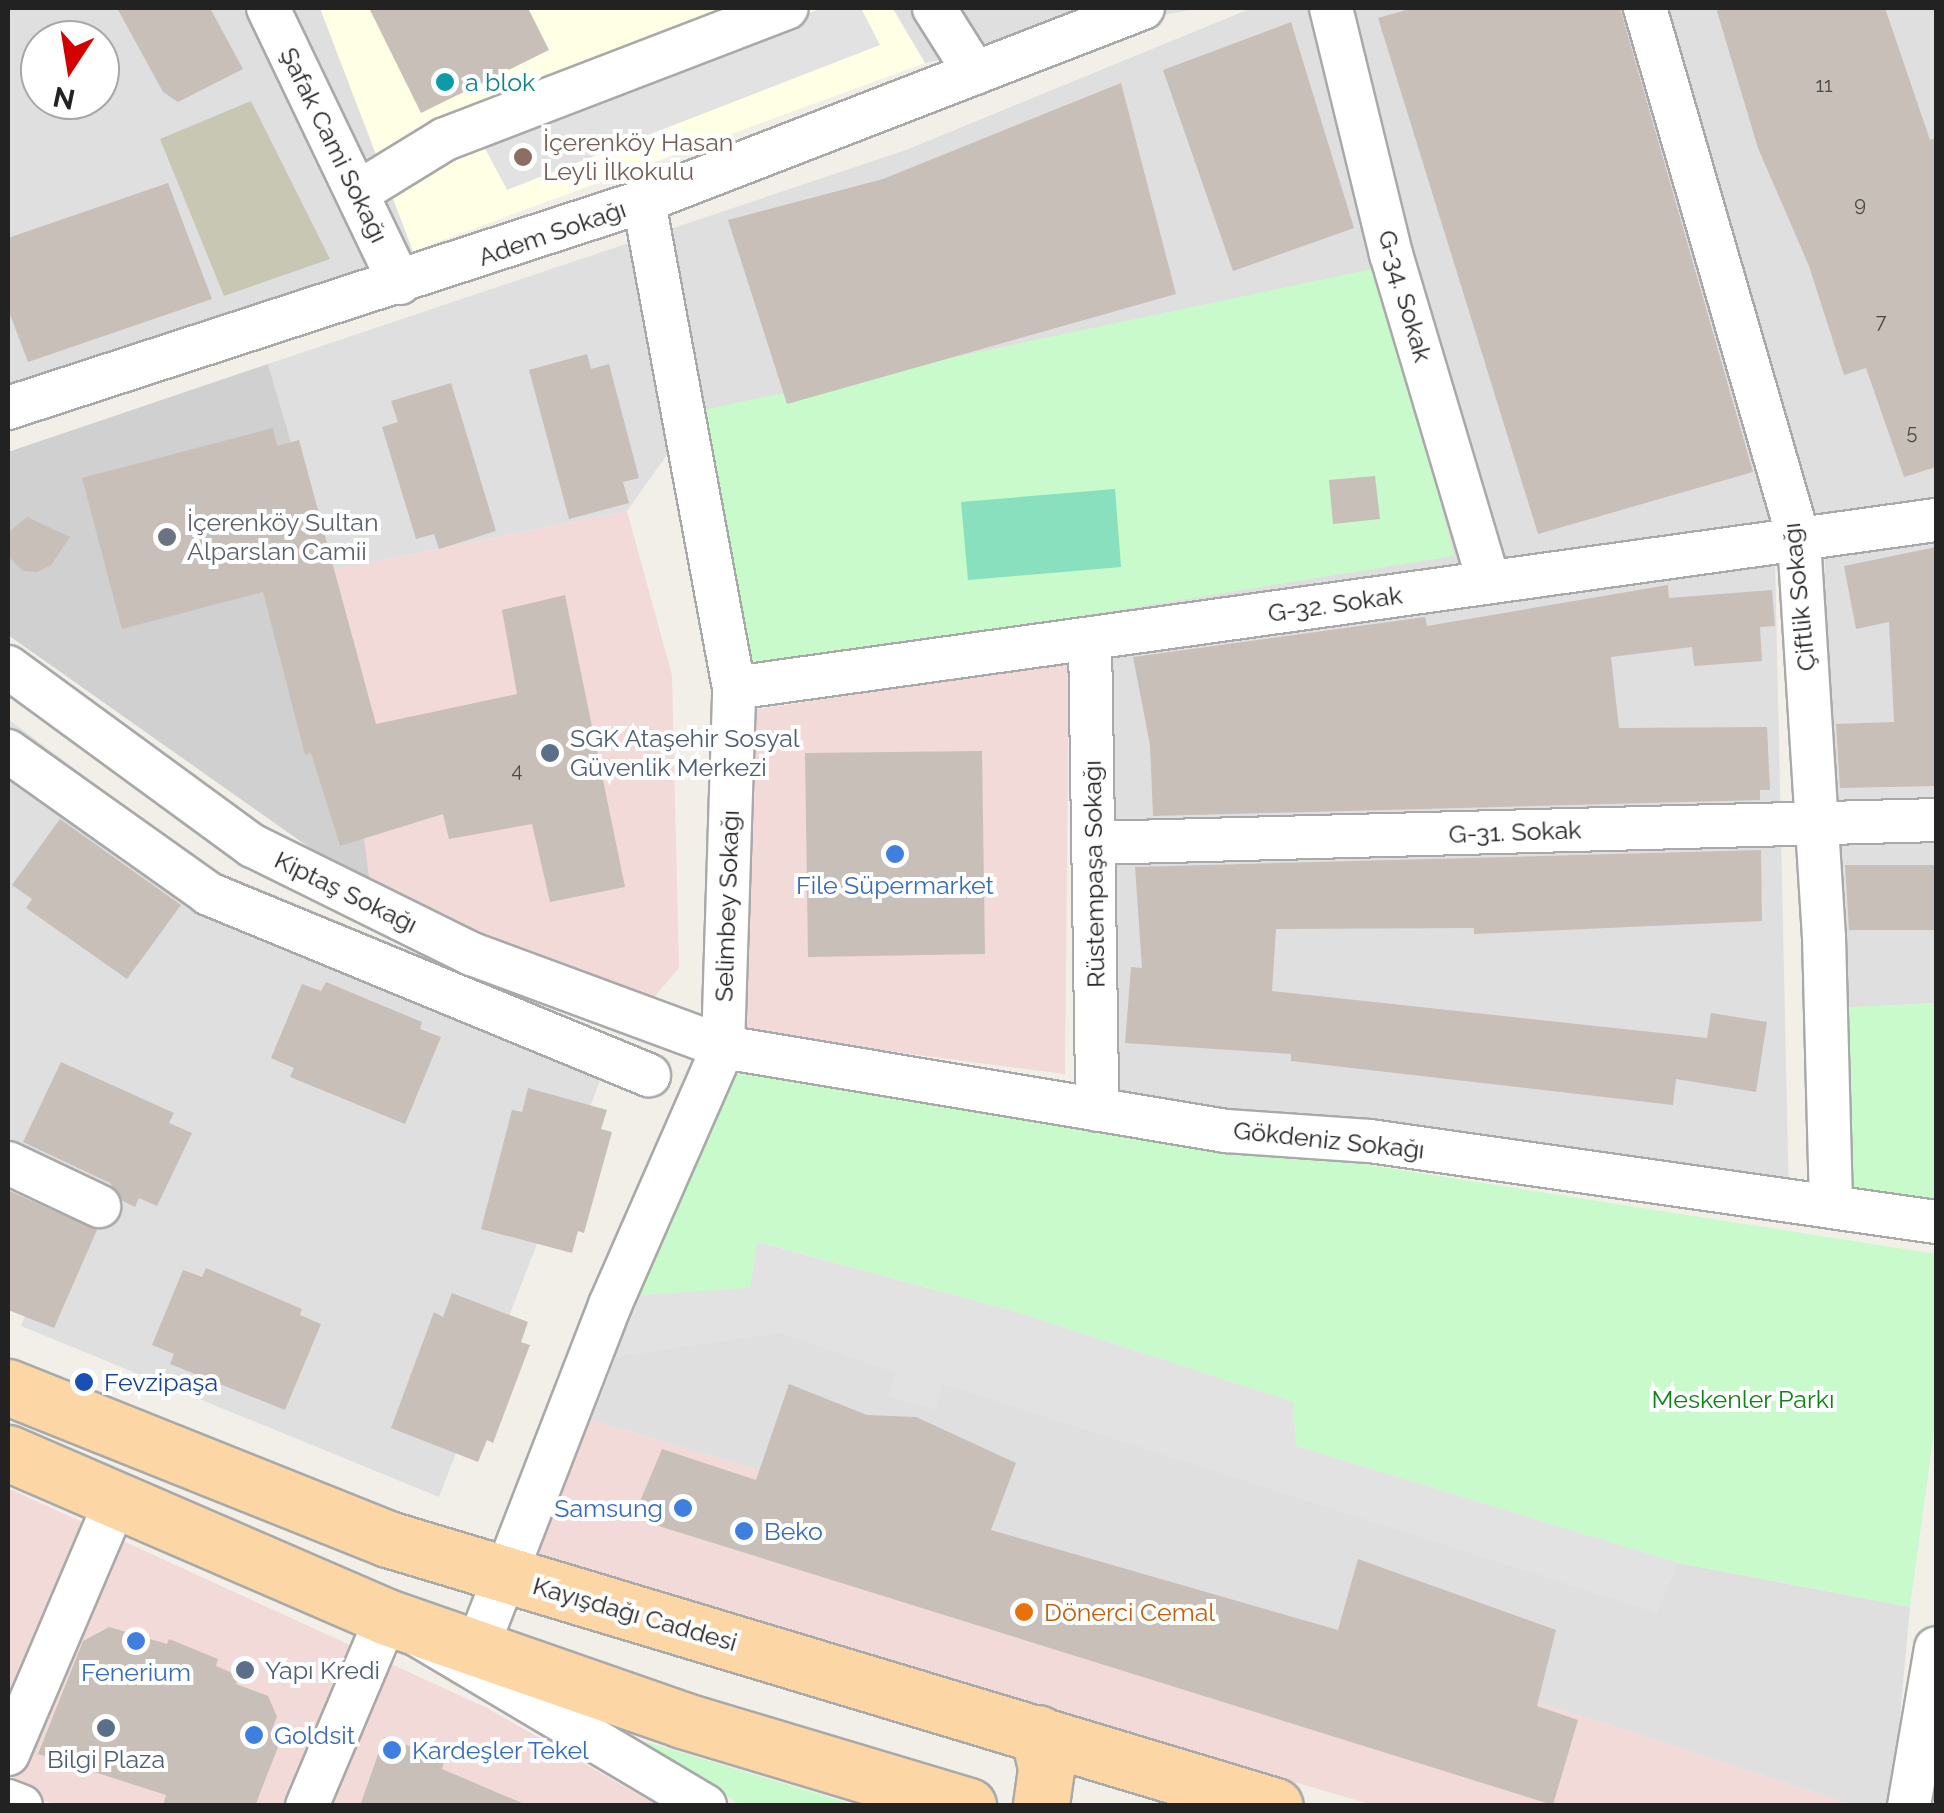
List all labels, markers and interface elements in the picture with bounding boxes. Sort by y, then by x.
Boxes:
north arrow [20,20,120,120]
street label: Şafak Cami Sokağı [274,42,394,248]
place label: a blok [465,67,535,97]
marker: a blok [434,71,456,93]
house number: 11 [1815,73,1833,97]
text: N [50,80,78,116]
place label: İçerenköy Hasan Leyli İlkokulu [543,128,734,187]
marker: İçerenköy Hasan Leyli İlkokulu [512,146,534,168]
house number: 9 [1854,192,1866,216]
street label: Adem Sokağı [474,194,630,272]
street label: G-34. Sokak [1372,227,1438,365]
house number: 7 [1876,309,1886,333]
house number: 5 [1907,420,1917,444]
place label: İçerenköy Sultan Alparslan Camii [187,508,379,567]
street label: Çiftlik Sokağı [1776,521,1822,673]
marker: İçerenköy Sultan Alparslan Camii [156,526,178,548]
street label: G-32. Sokak [1266,580,1404,628]
place label: SGK Ataşehir Sosyal Güvenlik Merkezi [570,724,801,783]
marker: SGK Ataşehir Sosyal Güvenlik Merkezi [539,742,561,764]
house number: 4 [512,758,522,782]
street label: Rüstempaşa Sokağı [1077,760,1111,988]
street label: Selimbey Sokağı [709,809,745,1003]
street label: G-31. Sokak [1448,815,1582,849]
marker: File Süpermarket [884,843,906,865]
street label: Kiptaş Sokağı [270,845,422,939]
place label: File Süpermarket [796,870,994,900]
street label: Gökdeniz Sokağı [1232,1115,1426,1165]
place label: Fevzipaşa [104,1367,218,1397]
marker: Fevzipaşa [73,1371,95,1393]
park label: Meskenler Parkı [1651,1384,1835,1414]
place label: Samsung [554,1493,663,1523]
marker: Samsung [672,1497,694,1519]
place label: Beko [764,1516,823,1546]
marker: Beko [733,1520,755,1542]
street label: Kayışdağı Caddesi [529,1571,741,1657]
place label: Dönerci Cemal [1044,1597,1215,1627]
marker: Dönerci Cemal [1013,1601,1035,1623]
marker: Fenerium [125,1630,147,1652]
place label: Yapı Kredi [265,1655,380,1685]
place label: Fenerium [81,1657,191,1687]
marker: Yapı Kredi [234,1659,256,1681]
marker: Bilgi Plaza [95,1717,117,1739]
place label: Goldsit [274,1720,355,1750]
marker: Goldsit [243,1724,265,1746]
place label: Kardeşler Tekel [412,1735,590,1765]
marker: Kardeşler Tekel [381,1739,403,1761]
place label: Bilgi Plaza [47,1744,165,1774]

